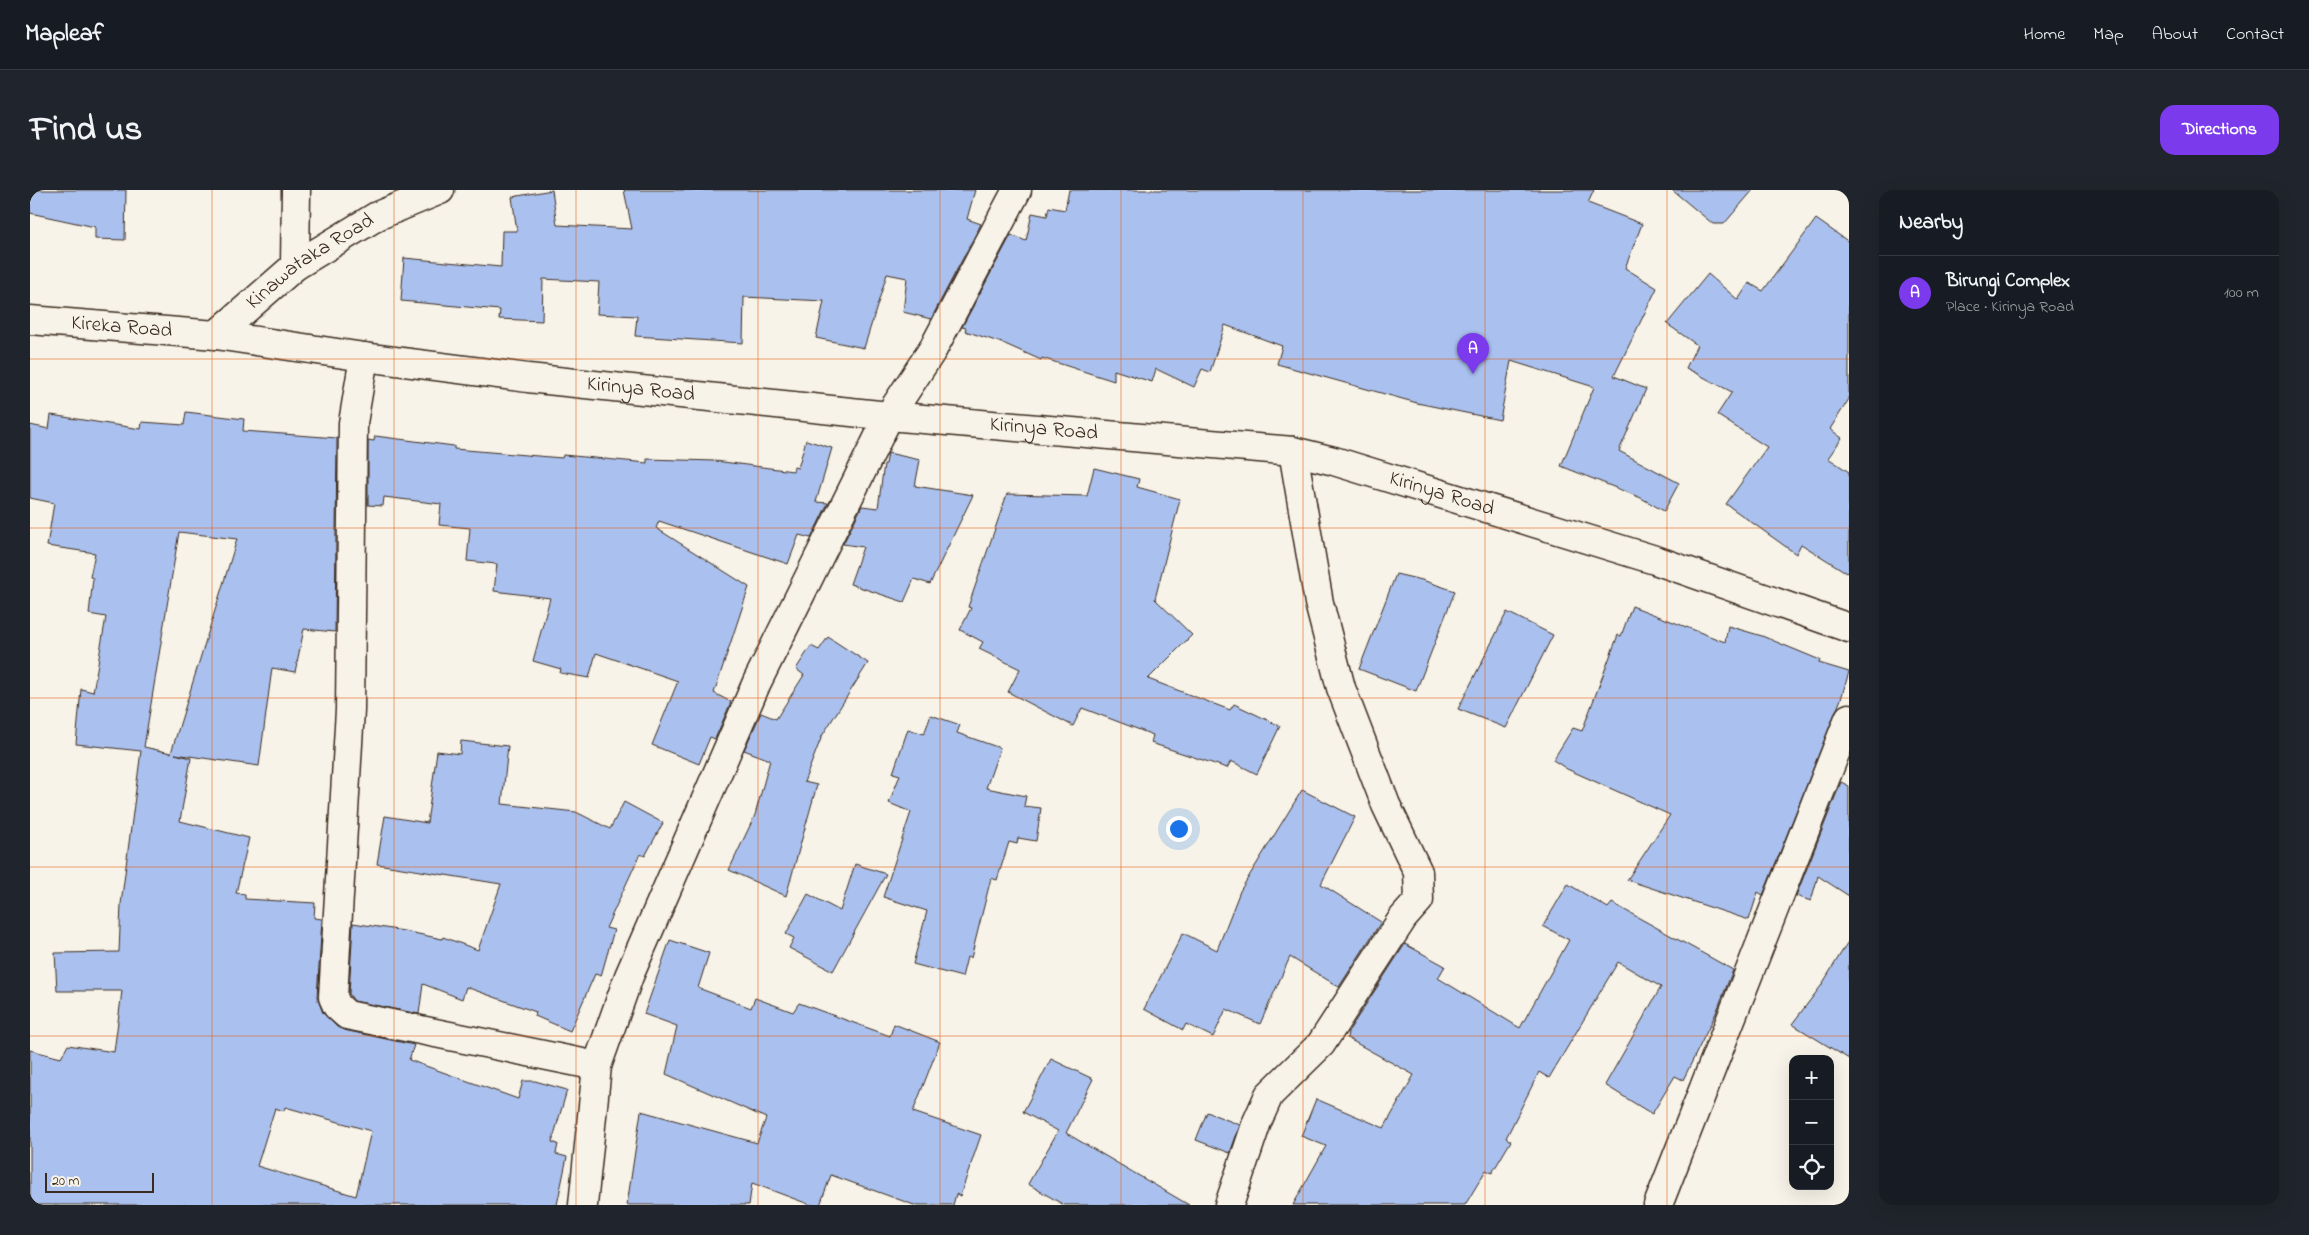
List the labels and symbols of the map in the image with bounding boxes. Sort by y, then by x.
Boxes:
street label: Kinawataka Road [240,206,380,317]
street label: Kireka Road [70,308,174,346]
pin: A [1457,333,1489,374]
street label: Kirinya Road [585,369,697,410]
street label: Kirinya Road [988,410,1099,449]
street label: Kirinya Road [1385,464,1498,525]
your location [1166,816,1192,842]
scale bar [45,1170,154,1193]

